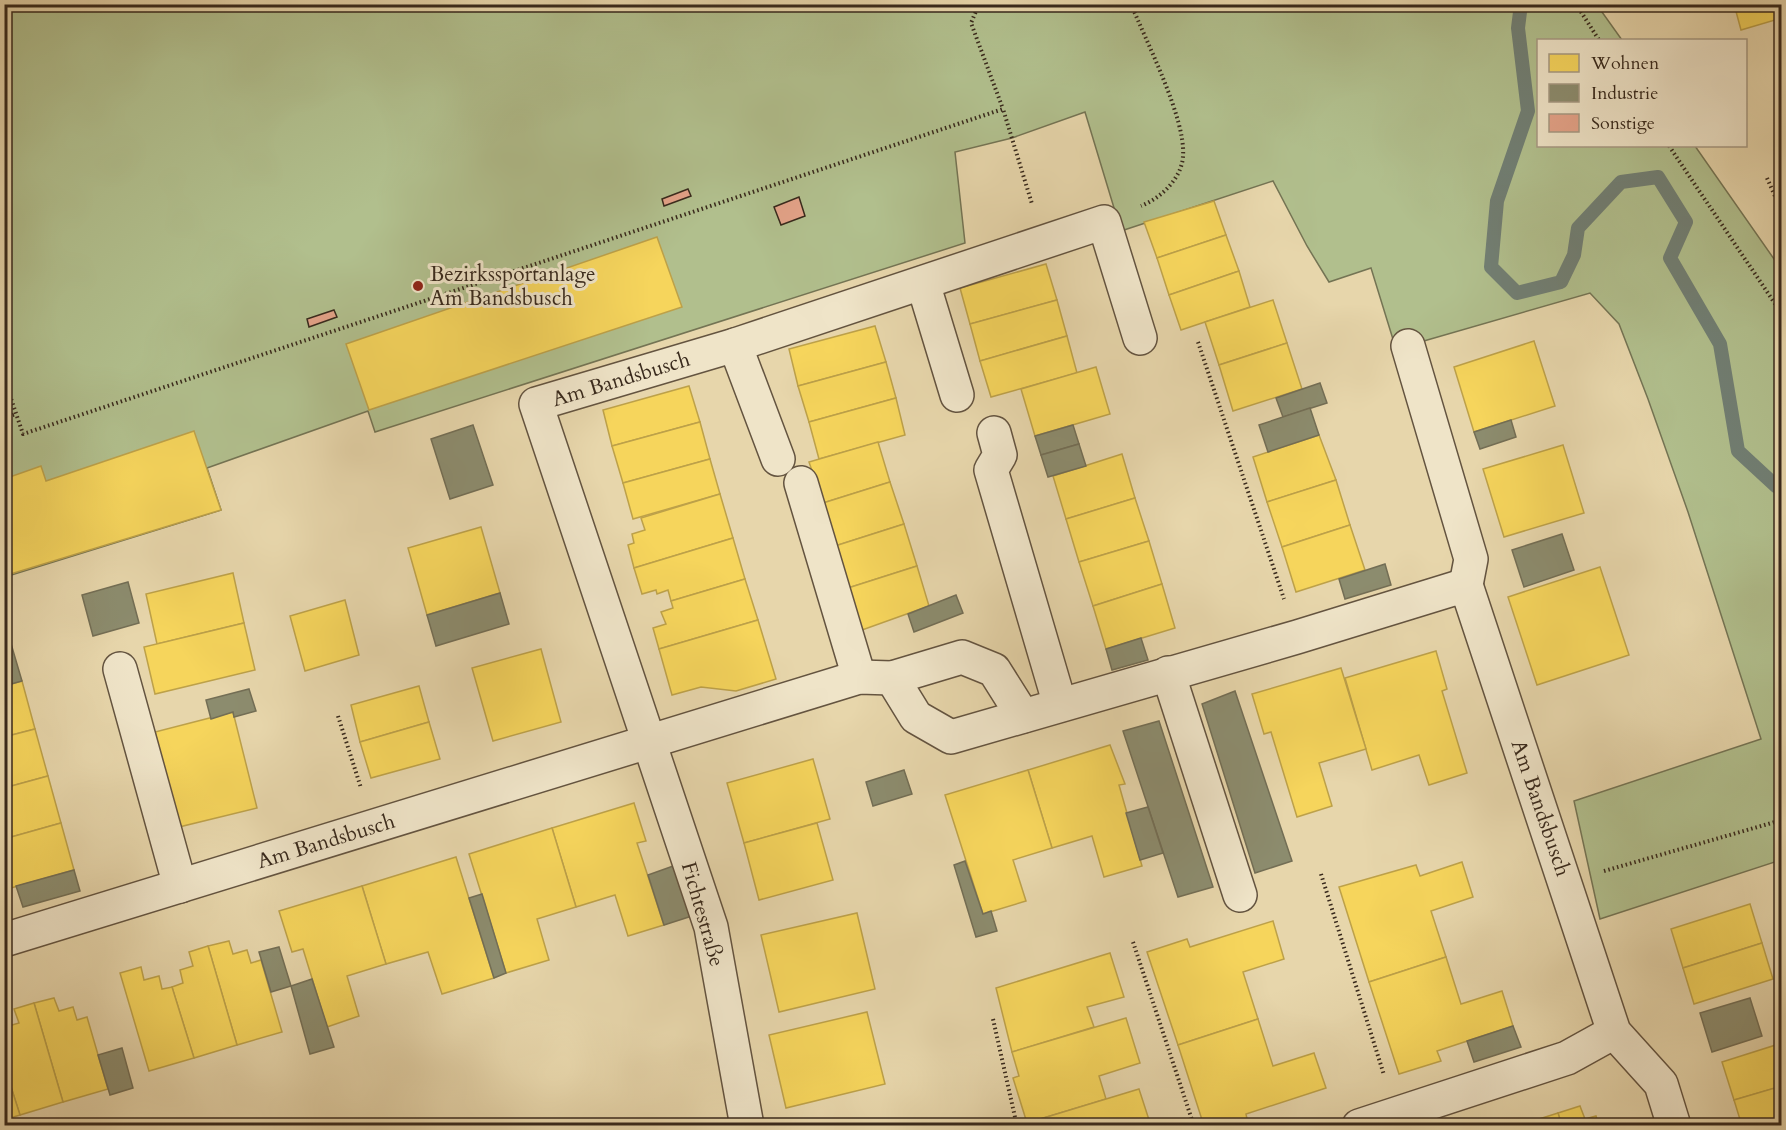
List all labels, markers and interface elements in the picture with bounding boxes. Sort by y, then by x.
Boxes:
legend [1537,39,1747,147]
text: Wohnen [1590,51,1660,76]
text: Industrie [1591,81,1658,106]
text: Sonstige [1591,111,1655,136]
place label: Bezirkssportanlage Am Bandsbusch [430,260,596,313]
marker: Bezirkssportanlage Am Bandsbusch [411,279,425,293]
street label: Am Bandsbusch [549,345,694,414]
street label: Am Bandsbusch [1504,736,1578,881]
street label: Am Bandsbusch [254,807,399,876]
street label: Fichtestraße [674,858,731,970]

